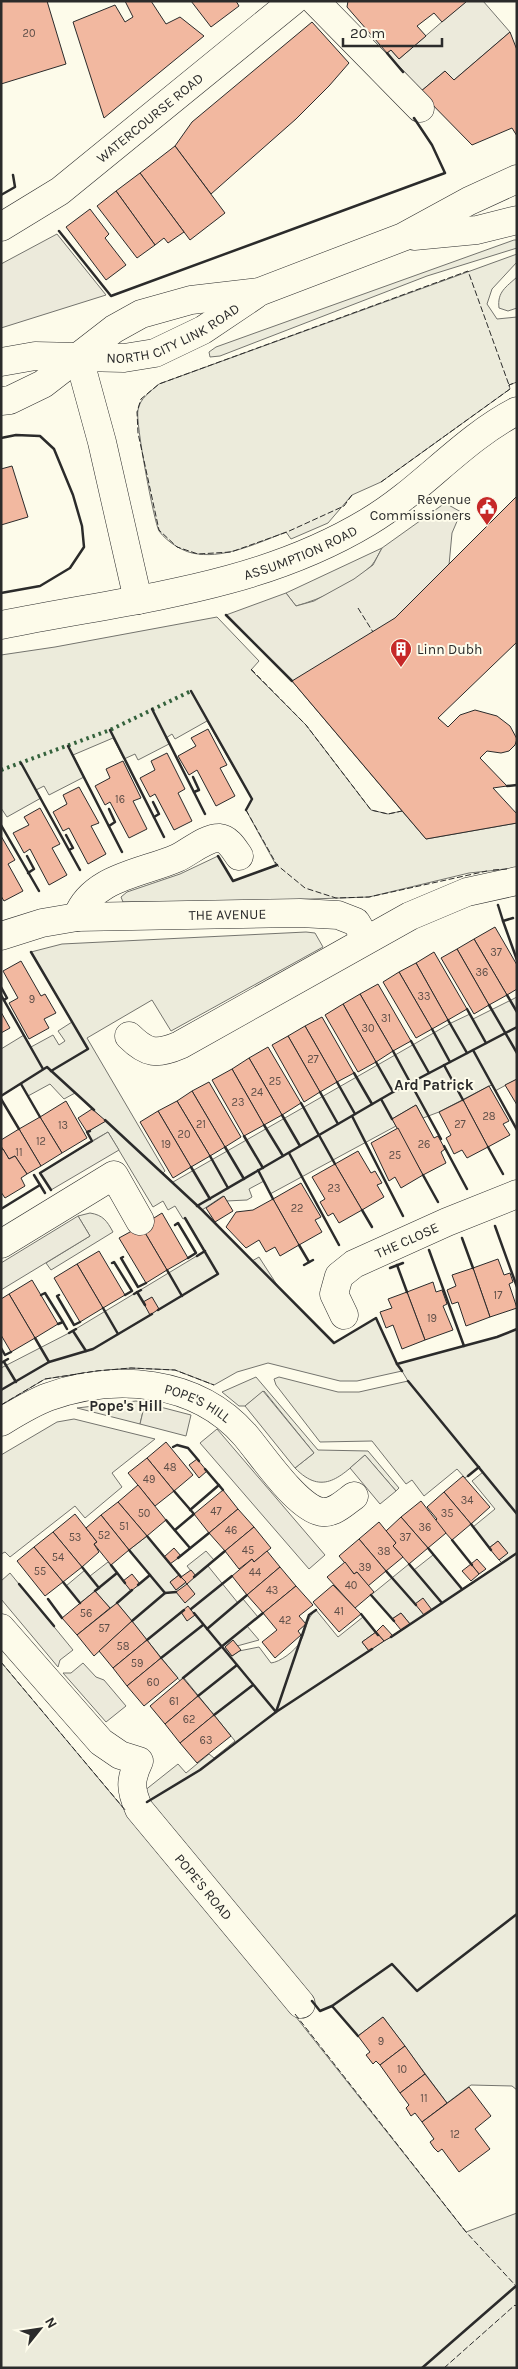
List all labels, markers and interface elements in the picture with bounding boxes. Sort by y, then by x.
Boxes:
scale bar [343,15,442,47]
text: 20 m [350,24,385,42]
house number: 20 [23,27,35,40]
street label: WATERCOURSE ROAD [93,70,207,167]
street label: NORTH CITY LINK ROAD [106,300,243,367]
place label: Revenue Commissioners [370,491,471,524]
public building icon: Revenue Commissioners [475,495,499,526]
street label: ASSUMPTION ROAD [242,522,360,584]
building icon: Linn Dubh [389,637,413,668]
place label: Linn Dubh [417,641,482,658]
house number: 16 [115,793,125,806]
street label: THE AVENUE [189,906,266,924]
house number: 37 [490,946,502,959]
house number: 36 [476,966,488,979]
house number: 33 [418,990,431,1003]
house number: 9 [29,993,35,1006]
house number: 31 [381,1012,391,1025]
house number: 30 [361,1022,375,1035]
house number: 27 [307,1053,319,1066]
house number: 25 [269,1075,281,1088]
district label: Ard Patrick [394,1076,474,1094]
house number: 24 [251,1086,263,1099]
house number: 23 [232,1096,244,1109]
house number: 28 [482,1110,496,1123]
house number: 21 [196,1118,206,1131]
house number: 27 [454,1118,466,1131]
house number: 13 [58,1119,68,1132]
house number: 20 [178,1128,190,1141]
house number: 12 [36,1135,46,1148]
house number: 19 [161,1138,171,1151]
house number: 26 [418,1138,430,1151]
house number: 11 [15,1146,23,1159]
house number: 25 [389,1149,401,1162]
house number: 23 [328,1182,340,1195]
house number: 22 [291,1202,303,1215]
street label: THE CLOSE [372,1219,441,1262]
house number: 17 [494,1289,502,1302]
house number: 19 [427,1312,437,1325]
street label: POPE'S HILL [162,1380,235,1427]
district label: Pope's Hill [89,1397,163,1415]
house number: 48 [164,1461,177,1474]
house number: 49 [143,1473,155,1486]
house number: 34 [461,1494,473,1507]
house number: 47 [210,1505,222,1518]
house number: 50 [138,1507,150,1520]
house number: 35 [441,1507,453,1520]
house number: 51 [119,1520,129,1533]
house number: 36 [419,1521,431,1534]
house number: 46 [225,1524,237,1537]
house number: 52 [98,1529,110,1542]
house number: 53 [69,1531,81,1544]
house number: 37 [399,1531,411,1544]
house number: 45 [242,1544,254,1557]
house number: 38 [377,1545,391,1558]
house number: 54 [52,1551,64,1564]
house number: 39 [359,1561,371,1574]
house number: 55 [34,1565,46,1578]
house number: 44 [249,1566,261,1579]
house number: 40 [345,1579,357,1592]
house number: 43 [266,1584,278,1597]
house number: 41 [334,1605,344,1618]
house number: 56 [80,1607,92,1620]
house number: 42 [279,1614,291,1627]
house number: 57 [98,1622,110,1635]
house number: 58 [117,1640,130,1653]
house number: 59 [131,1657,143,1670]
house number: 60 [147,1676,159,1689]
house number: 61 [169,1695,179,1708]
house number: 62 [183,1713,195,1726]
house number: 63 [200,1734,212,1747]
street label: POPE'S ROAD [171,1851,236,1924]
house number: 9 [378,2035,384,2048]
house number: 10 [397,2063,407,2076]
house number: 11 [420,2092,428,2105]
house number: 12 [450,2128,460,2141]
north arrow [15,2304,65,2354]
text: N [41,2314,61,2331]

